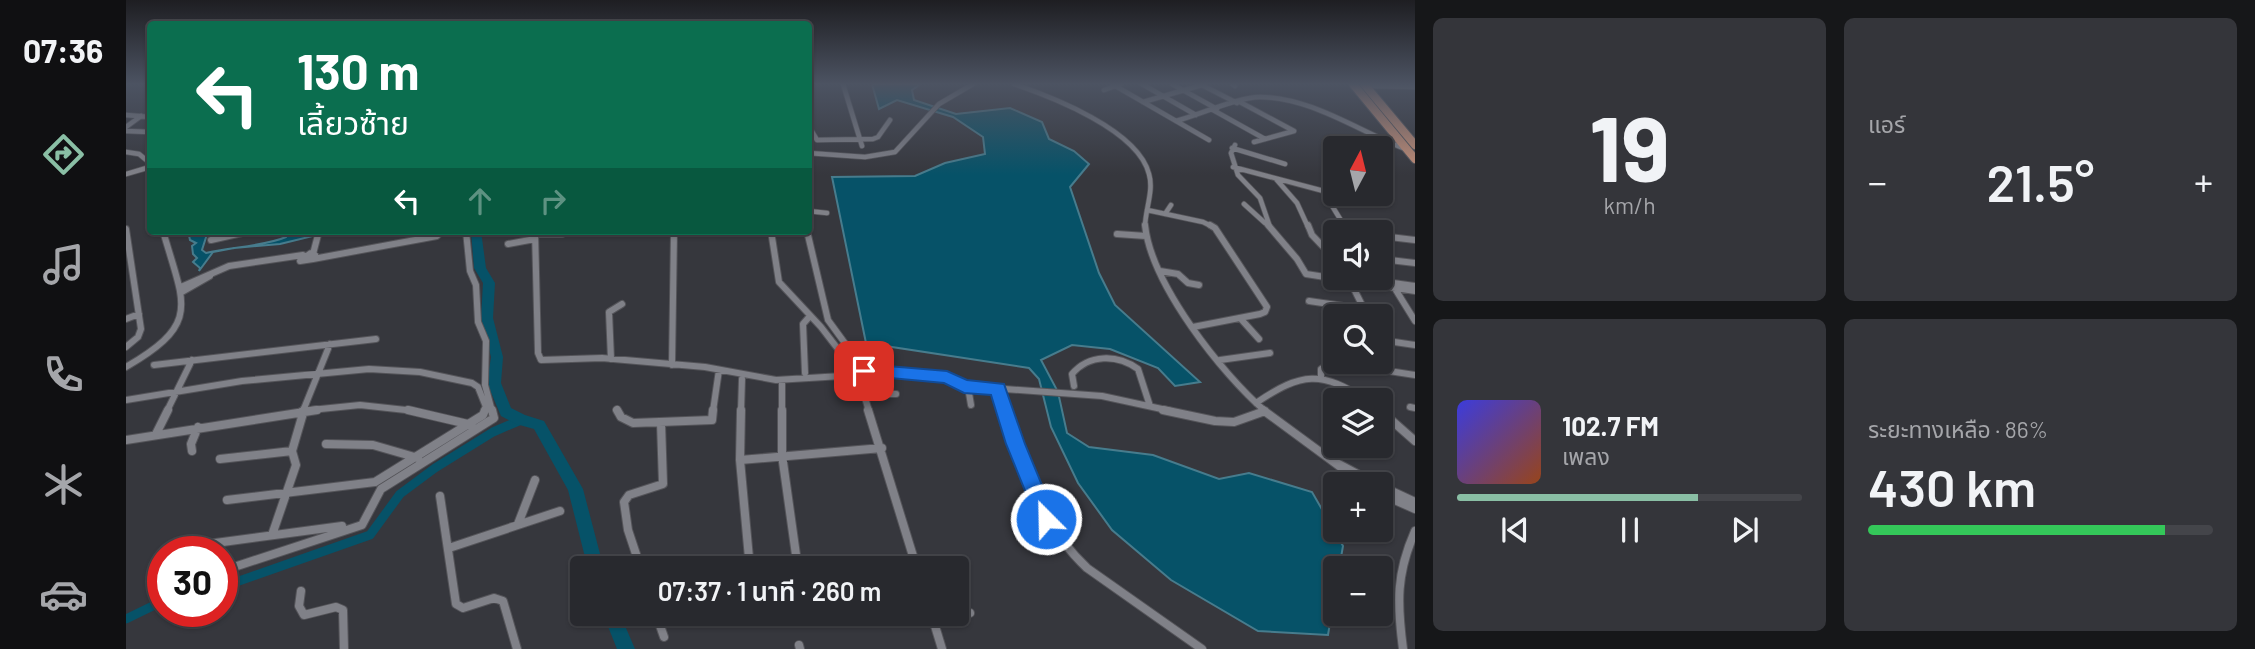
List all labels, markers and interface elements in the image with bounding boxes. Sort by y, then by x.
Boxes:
text: 07:36 [23,31,103,69]
text: 130 m [297,41,419,100]
icon: left [182,49,273,140]
text: 19 [1589,91,1670,200]
text: เลี้ยวซ้าย [297,103,409,141]
text: แอร์ [1868,110,1905,138]
icon: directions [39,130,88,179]
north arrow [1323,136,1393,206]
map controls [1323,136,1393,626]
text: 21.5° [1987,150,2094,212]
text: − [1868,158,1887,204]
text: + [2194,158,2213,204]
icon: left [388,182,426,220]
icon: ahead [461,182,499,220]
icon: right [534,182,572,220]
text: km/h [1603,191,1656,219]
button: sound [1323,220,1393,290]
icon: music [39,240,88,289]
button: search [1323,304,1393,374]
pin [834,341,894,401]
icon: phone [39,350,88,399]
icon: arrive [845,352,883,390]
button: layers [1323,388,1393,458]
text: 102.7 FM [1562,410,1659,441]
text: ระยะทางเหลือ · 86% [1868,415,2048,443]
text: เพลง [1562,442,1610,470]
text: 430 km [1868,455,2036,517]
icon: climate [39,460,88,509]
button: + [1323,472,1393,542]
position arrow [1009,482,1083,556]
icon: previous [1496,511,1534,549]
icon: pause [1611,511,1649,549]
icon: next [1726,511,1764,549]
speed limit sign: 30 [147,536,238,627]
button: − [1323,556,1393,626]
icon: car [39,570,88,619]
text: 07:37 · 1 นาที · 260 m [658,575,881,606]

